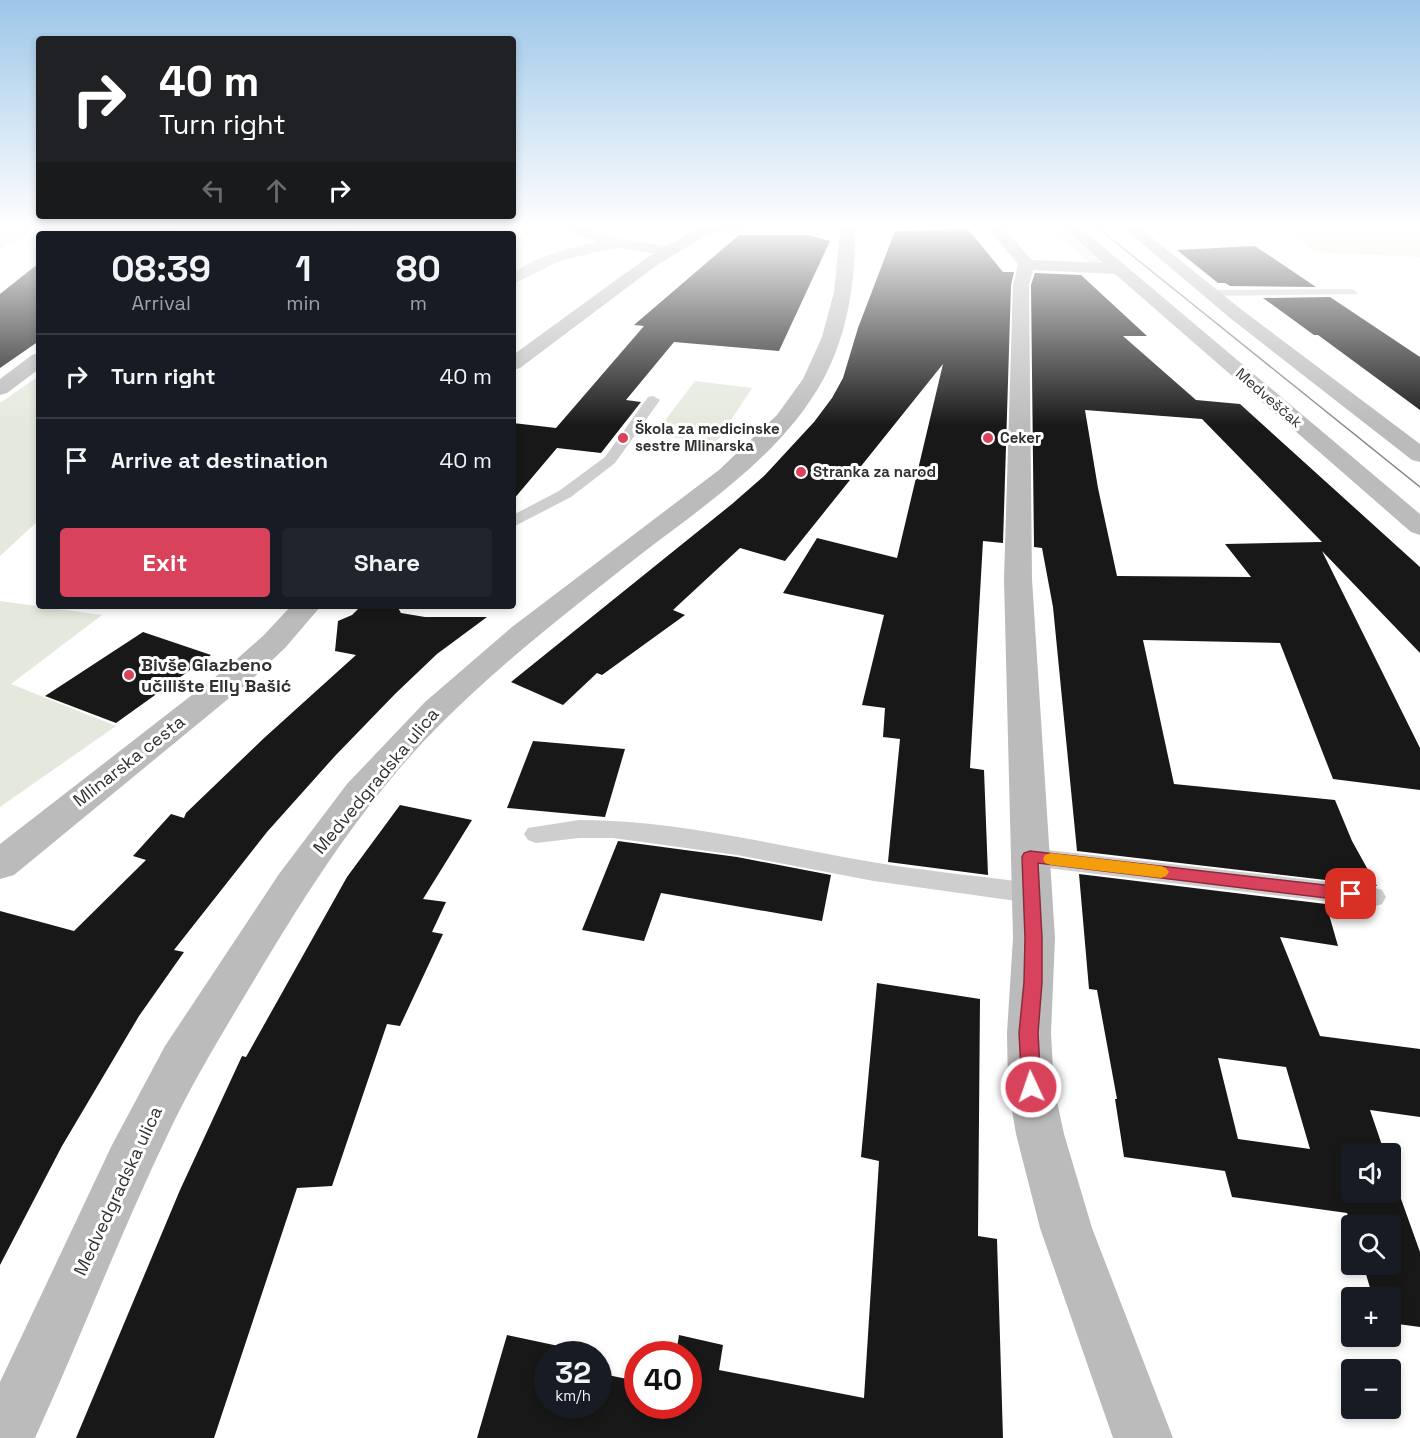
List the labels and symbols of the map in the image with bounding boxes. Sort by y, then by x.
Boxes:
street label: Medveščak [1232,364,1306,432]
place label: Škola za medicinske sestre Mlinarska [635,419,780,455]
place label: Ceker [1000,428,1041,447]
marker: Škola za medicinske sestre Mlinarska [616,431,630,445]
marker: Ceker [981,431,995,445]
place label: Stranka za narod [813,462,936,481]
marker: Stranka za narod [794,465,808,479]
place label: Bivše Glazbeno učilište Elly Bašić [141,653,291,697]
marker: Bivše Glazbeno učilište Elly Bašić [122,668,136,682]
street label: Medvedgradska ulica [308,703,444,859]
street label: Mlinarska cesta [68,710,189,811]
pin [1325,868,1376,919]
position arrow [999,1055,1063,1119]
street label: Medvedgradska ulica [68,1103,167,1279]
speed limit sign: 40 [624,1341,702,1419]

